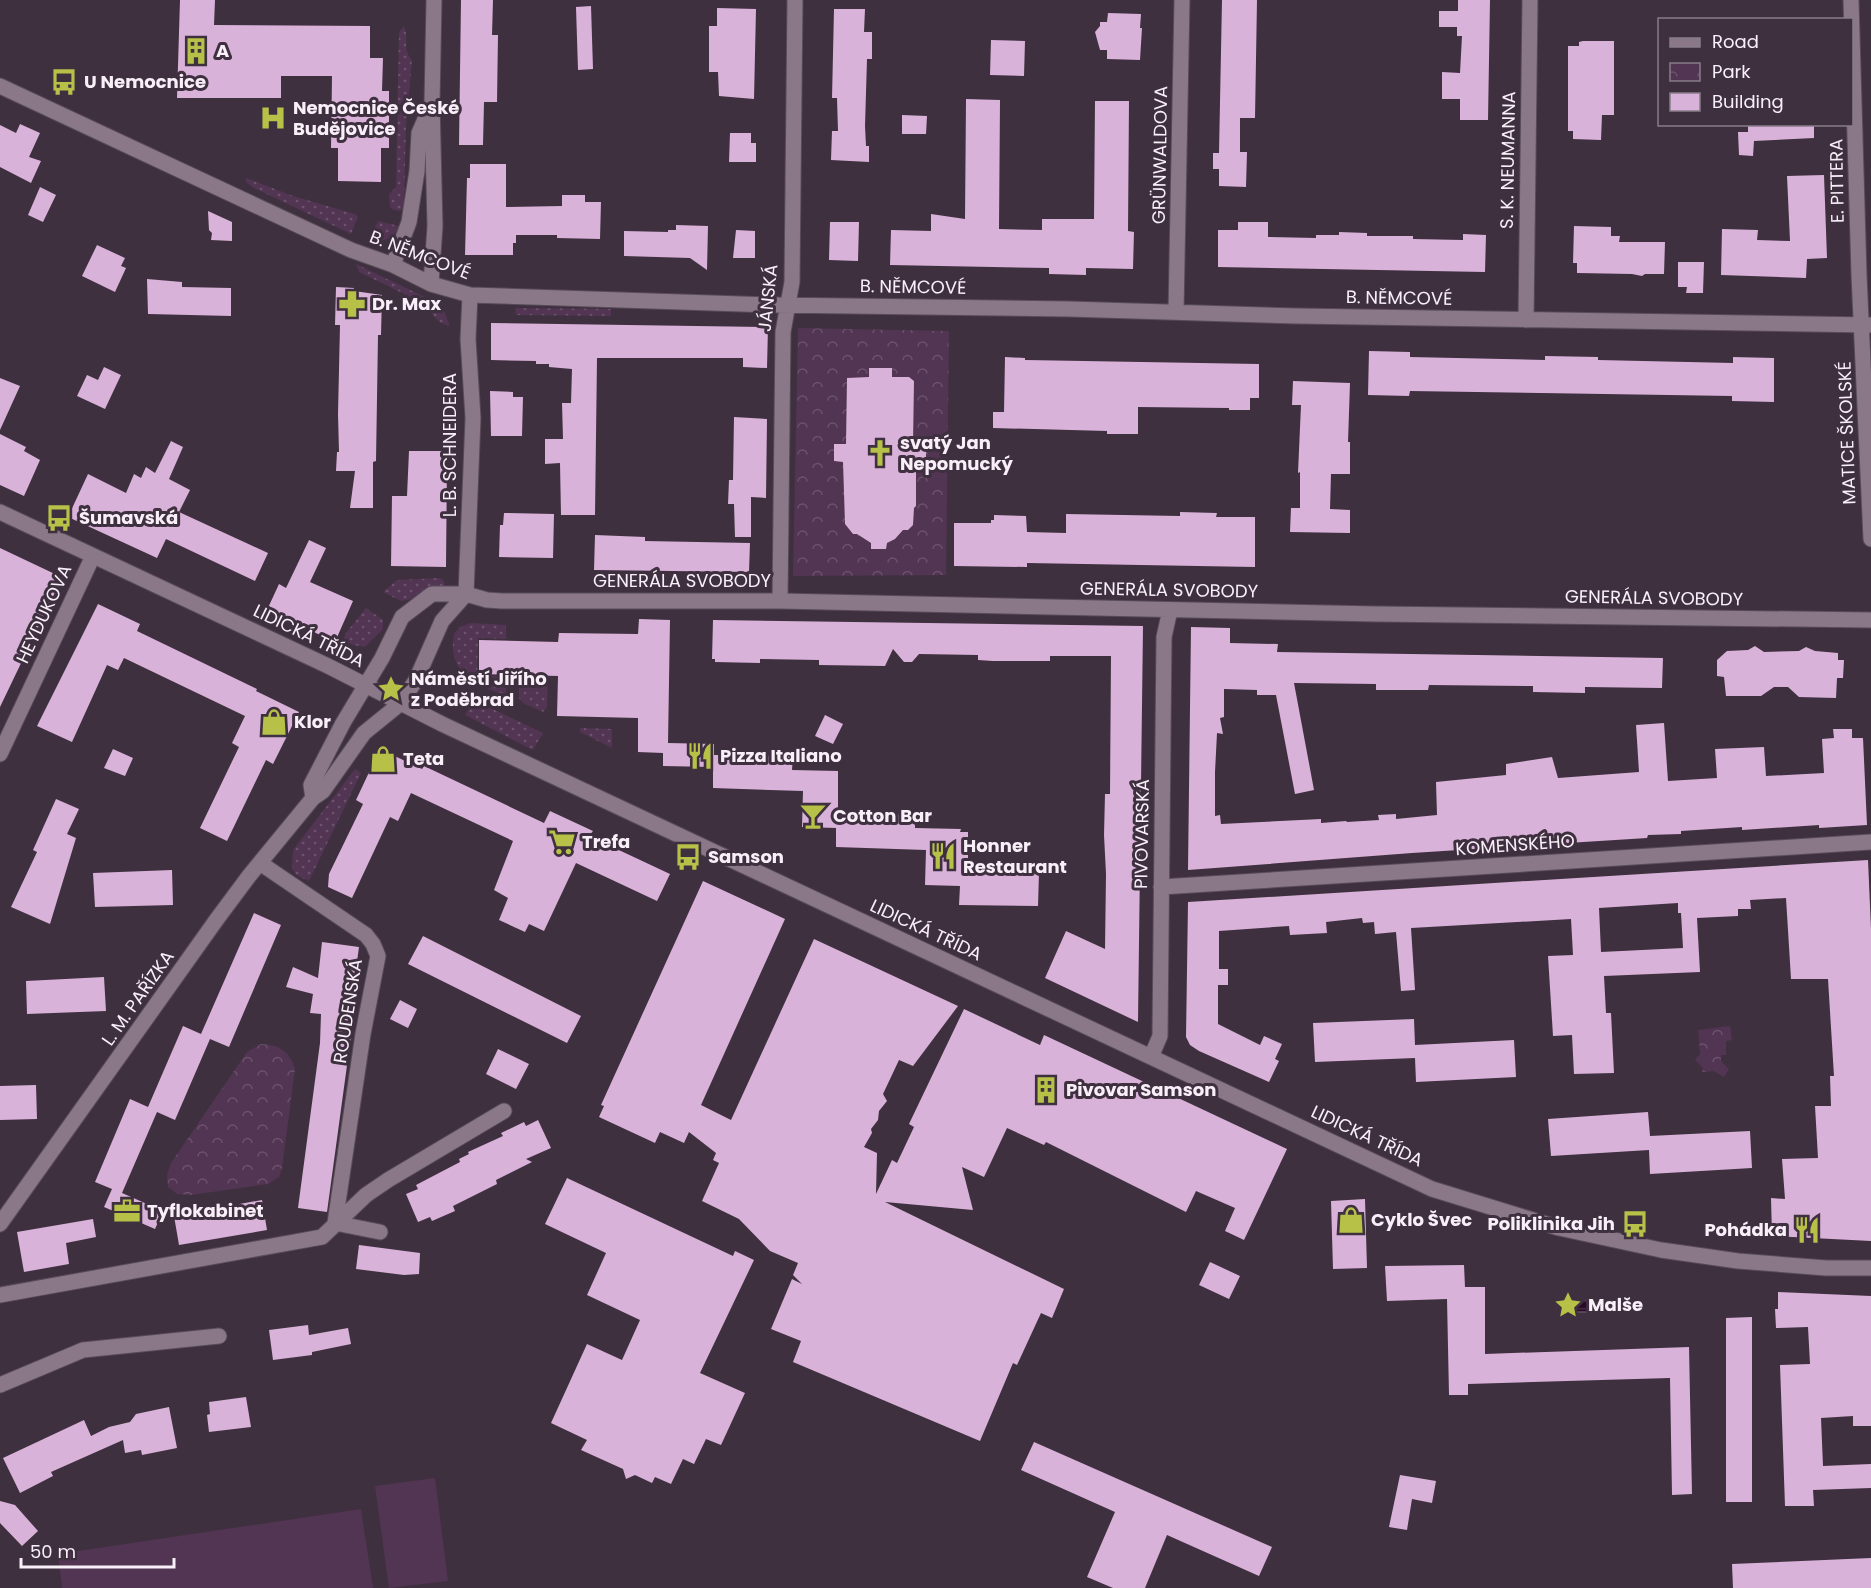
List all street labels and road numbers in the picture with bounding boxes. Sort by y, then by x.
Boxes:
street label: GRÜNWALDOVA [1146,86,1173,224]
street label: S. K. NEUMANNA [1494,91,1521,229]
street label: E. PITTERA [1823,139,1850,223]
street label: B. NĚMCOVÉ [366,224,474,285]
street label: JÁNSKÁ [752,263,783,333]
street label: B. NĚMCOVÉ [860,273,966,300]
street label: B. NĚMCOVÉ [1346,284,1452,311]
street label: MATICE ŠKOLSKÉ [1832,361,1861,505]
street label: L. B. SCHNEIDERA [437,373,462,517]
street label: HEYDUKOVA [10,560,77,667]
street label: GENERÁLA SVOBODY [593,568,772,593]
street label: GENERÁLA SVOBODY [1080,575,1259,604]
street label: GENERÁLA SVOBODY [1565,583,1744,612]
street label: LIDICKÁ TŘÍDA [249,598,369,673]
street label: PIVOVARSKÁ [1128,779,1155,889]
street label: KOMENSKÉHO [1454,828,1575,861]
street label: LIDICKÁ TŘÍDA [866,893,986,966]
street label: L. M. PAŘÍZKA [96,945,180,1050]
street label: ROUDENSKÁ [327,957,368,1065]
street label: LIDICKÁ TŘÍDA [1307,1099,1427,1172]

